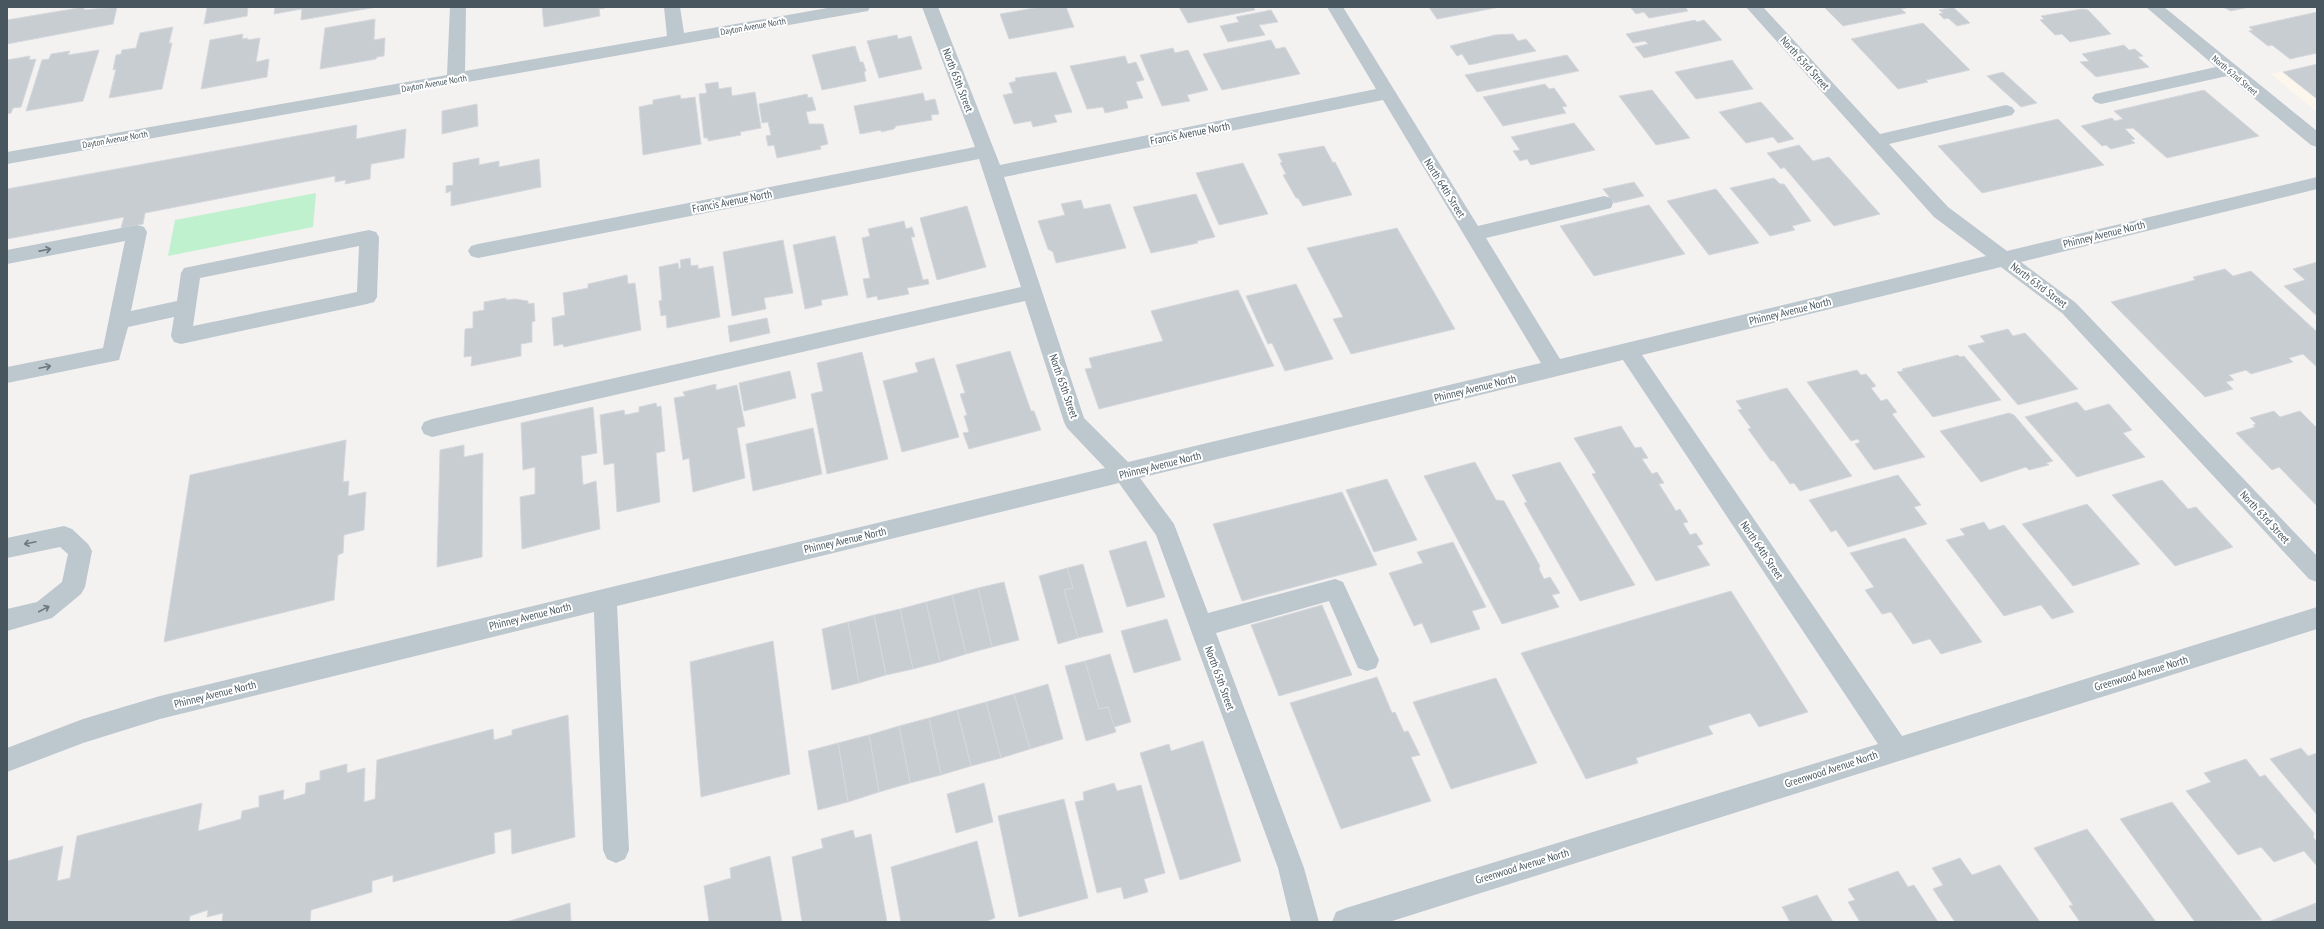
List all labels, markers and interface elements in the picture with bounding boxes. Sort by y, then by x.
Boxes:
street label: Dayton Avenue North [719,15,787,37]
street label: North 63rd Street [1777,33,1833,93]
street label: North 65th Street [939,46,977,114]
street label: North 62nd Street [2210,53,2260,98]
street label: Dayton Avenue North [400,72,468,94]
street label: Francis Avenue North [1149,118,1231,148]
street label: Dayton Avenue North [81,128,149,150]
street label: North 64th Street [1421,156,1469,220]
street label: Francis Avenue North [691,186,773,216]
street label: Phinney Avenue North [2062,217,2147,251]
one-way arrow [38,246,51,254]
street label: North 63rd Street [2008,259,2070,311]
street label: Phinney Avenue North [1748,294,1833,328]
street label: North 65th Street [1046,352,1082,420]
one-way arrow [38,363,51,371]
street label: Phinney Avenue North [1433,371,1518,405]
street label: Phinney Avenue North [1118,448,1203,482]
street label: North 63rd Street [2237,488,2293,546]
street label: North 64th Street [1737,518,1787,582]
street label: Phinney Avenue North [802,524,888,556]
one-way arrow [24,540,37,548]
street label: Phinney Avenue North [488,599,573,633]
one-way arrow [38,605,50,613]
street label: North 65th Street [1202,644,1238,712]
street label: Greenwood Avenue North [2093,652,2190,694]
street label: Phinney Avenue North [173,677,258,711]
street label: Greenwood Avenue North [1783,747,1879,791]
street label: Greenwood Avenue North [1474,845,1571,887]

